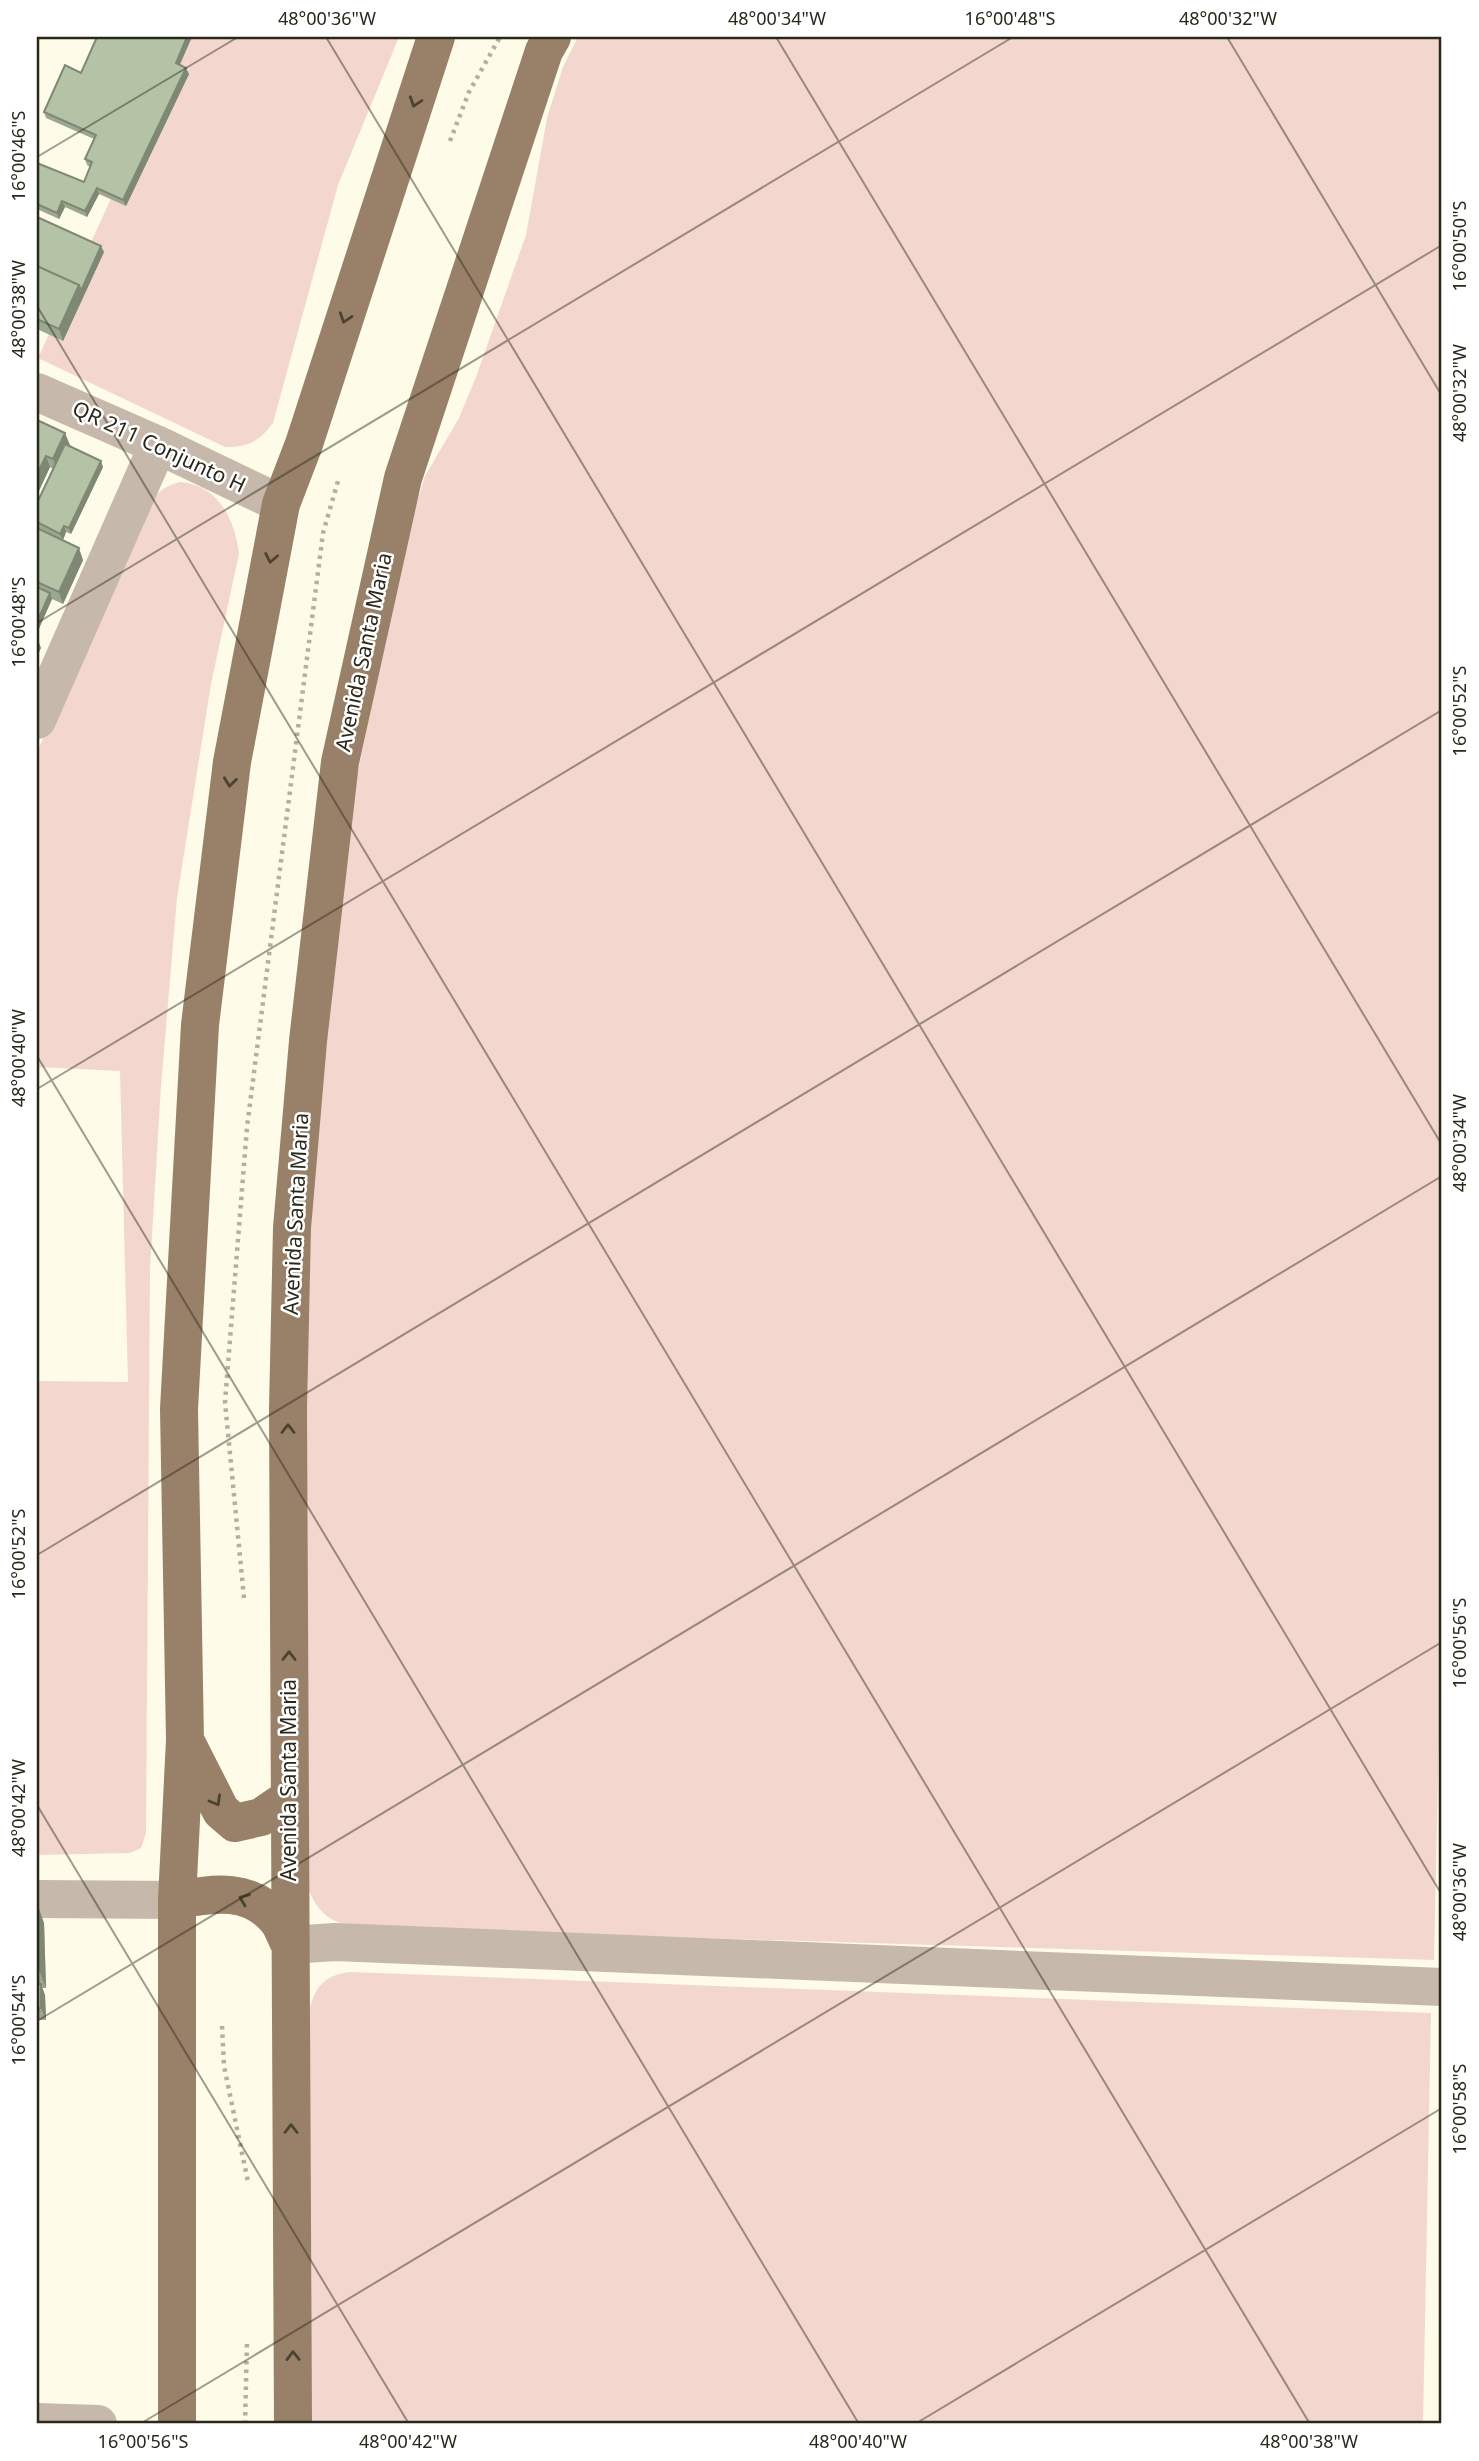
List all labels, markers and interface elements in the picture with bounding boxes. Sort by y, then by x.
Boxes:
text: 48°00'36"W [278,6,376,30]
text: 48°00'34"W [728,6,826,30]
text: 16°00'48"S [965,6,1055,30]
text: 48°00'32"W [1179,6,1277,30]
one-way arrow [409,95,423,107]
text: 16°00'46"S [6,111,30,201]
text: 16°00'50"S [1447,201,1471,291]
text: 48°00'38"W [6,260,30,358]
one-way arrow [339,311,353,324]
text: 48°00'32"W [1447,344,1471,442]
street label: QR 211 Conjunto H [68,394,251,499]
street label: Avenida Santa Maria [328,550,398,754]
one-way arrow [264,552,279,564]
text: 16°00'48"S [6,577,30,667]
text: 16°00'52"S [1447,666,1471,756]
one-way arrow [222,776,237,788]
text: 48°00'40"W [6,1009,30,1107]
text: 48°00'34"W [1447,1094,1471,1192]
street label: Avenida Santa Maria [276,1112,314,1316]
one-way arrow [280,1423,296,1433]
text: 16°00'52"S [6,1509,30,1599]
text: 16°00'56"S [1447,1598,1471,1688]
one-way arrow [281,1650,297,1661]
street label: Avenida Santa Maria [274,1679,302,1881]
text: 48°00'42"W [6,1759,30,1857]
one-way arrow [208,1794,221,1806]
text: 48°00'36"W [1447,1843,1471,1941]
one-way arrow [239,1894,251,1908]
text: 16°00'54"S [6,1975,30,2065]
text: 16°00'58"S [1447,2064,1471,2154]
one-way arrow [283,2123,299,2133]
one-way arrow [285,2350,300,2361]
text: 16°00'56"S [98,2429,188,2453]
text: 48°00'42"W [359,2429,457,2453]
text: 48°00'40"W [809,2429,907,2453]
text: 48°00'38"W [1260,2429,1358,2453]

